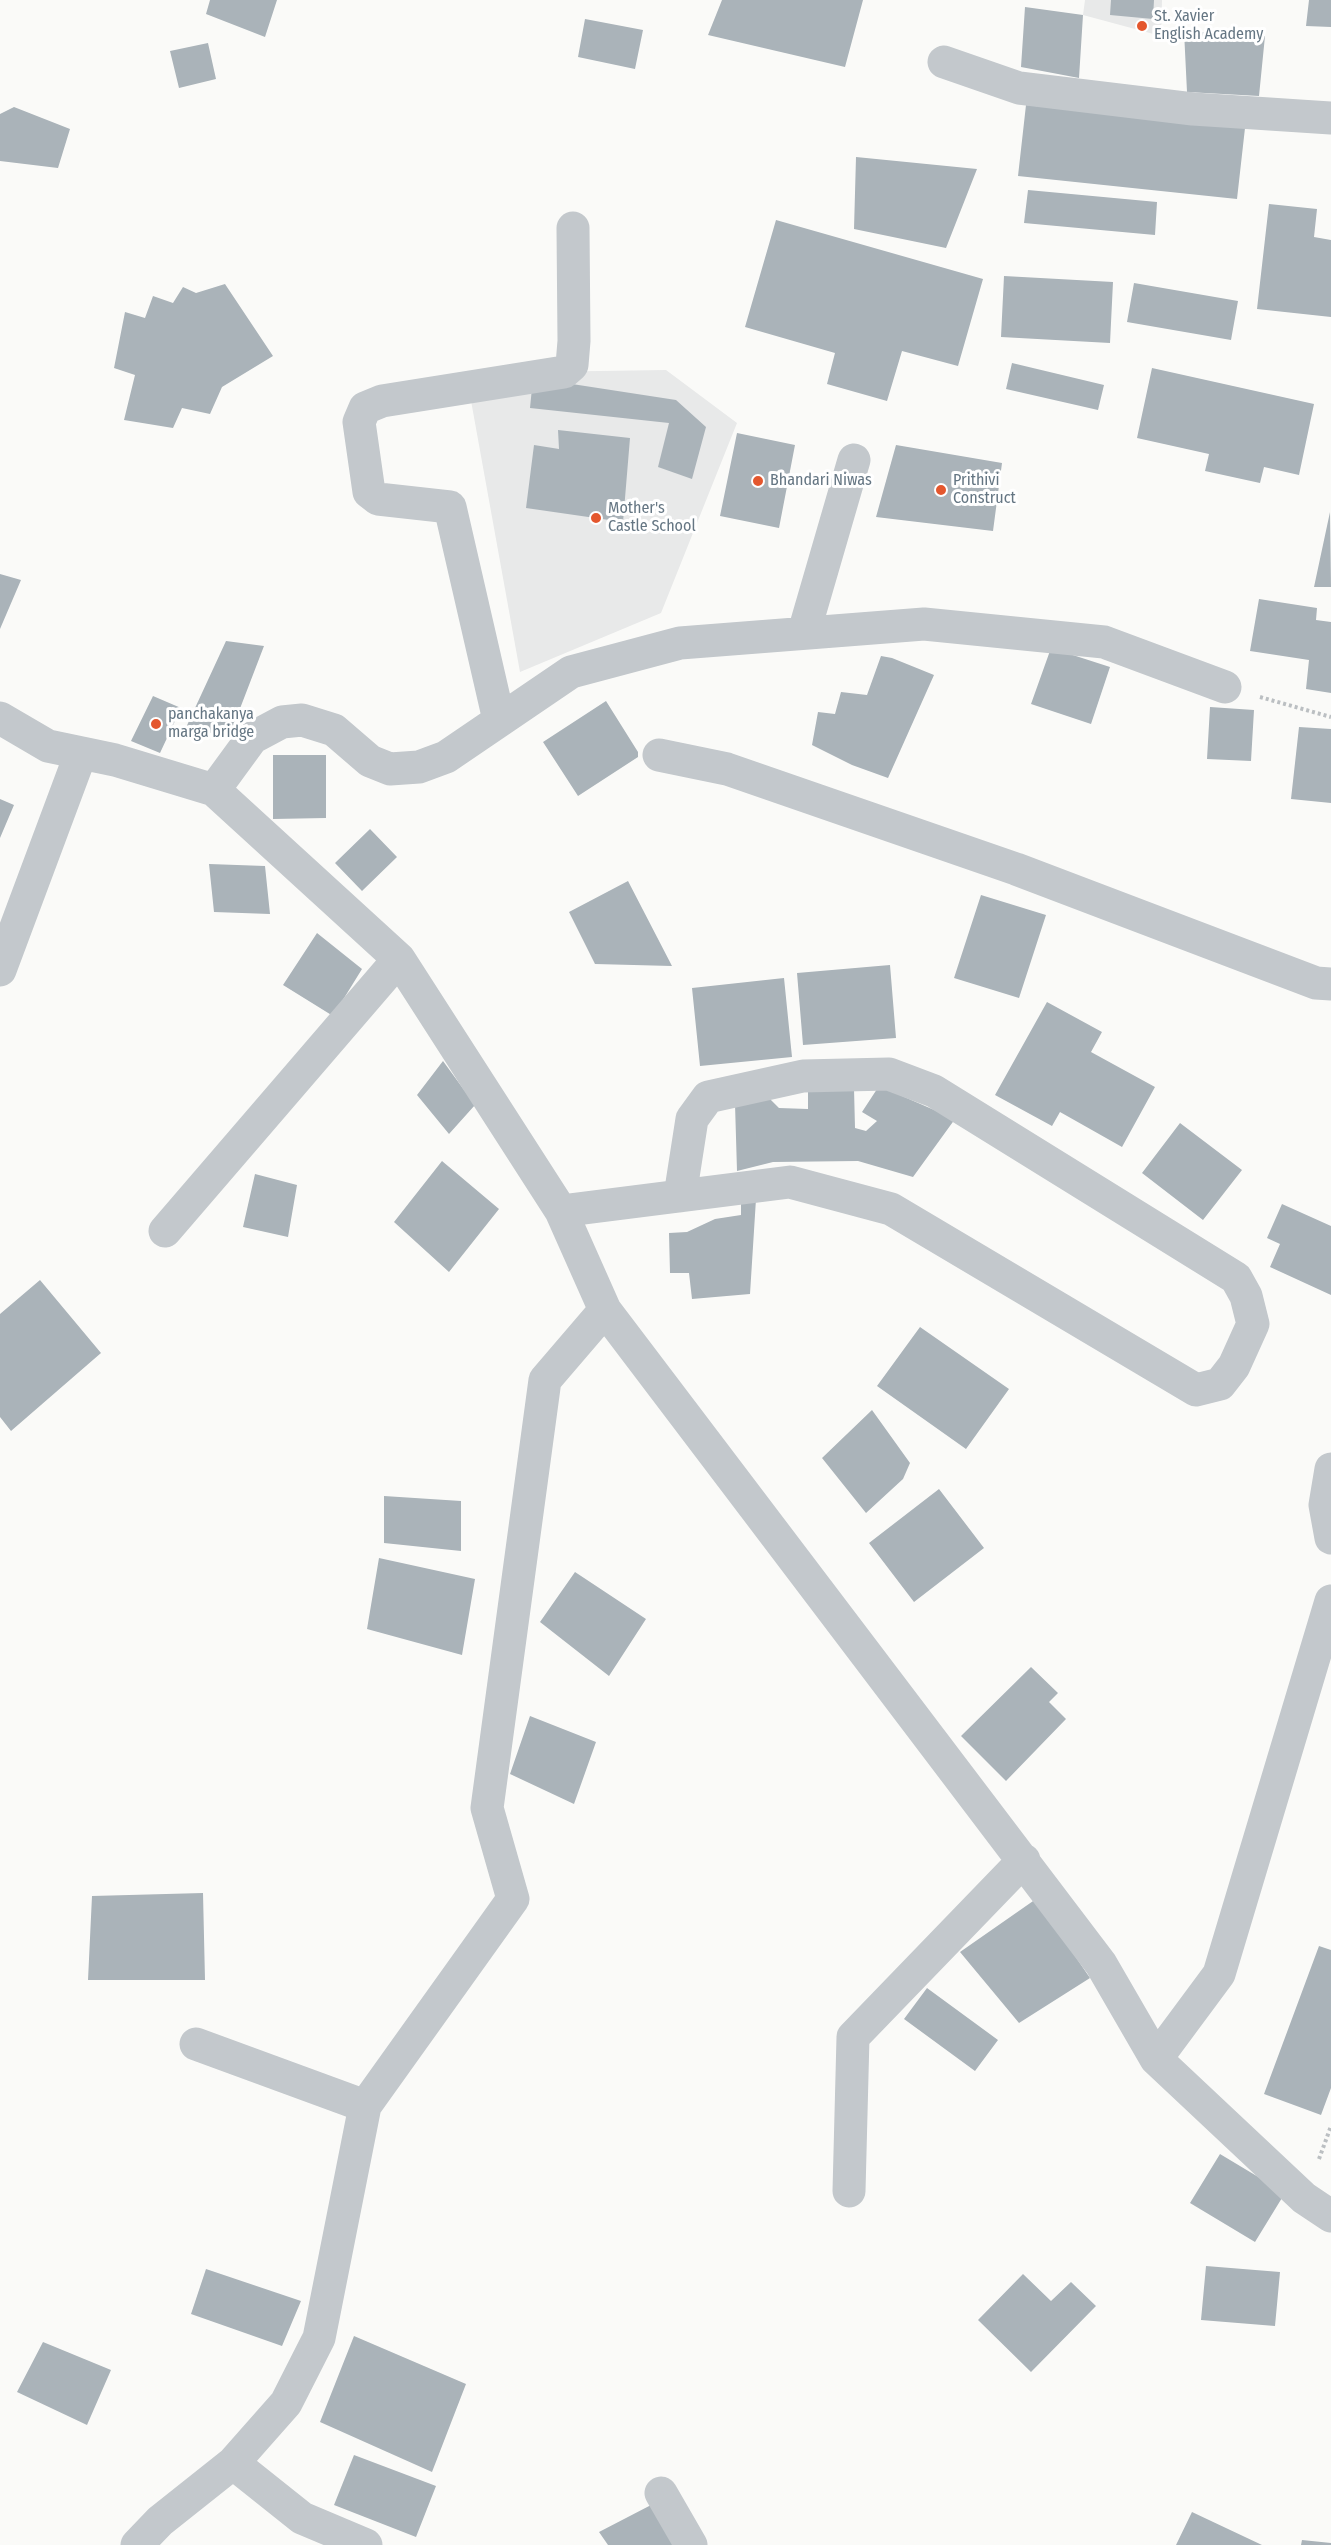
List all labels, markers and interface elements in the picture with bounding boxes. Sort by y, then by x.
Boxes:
place label: St. Xavier English Academy [1154,7,1263,45]
marker: St. Xavier English Academy [1135,19,1149,33]
place label: Bhandari Niwas [770,471,872,491]
place label: Prithivi Construct [953,471,1016,509]
marker: Bhandari Niwas [751,474,765,488]
marker: Prithivi Construct [934,483,948,497]
place label: Mother's Castle School [608,499,696,537]
marker: Mother's Castle School [589,511,603,525]
place label: panchakanya marga bridge [168,705,254,743]
marker: panchakanya marga bridge [149,717,163,731]

